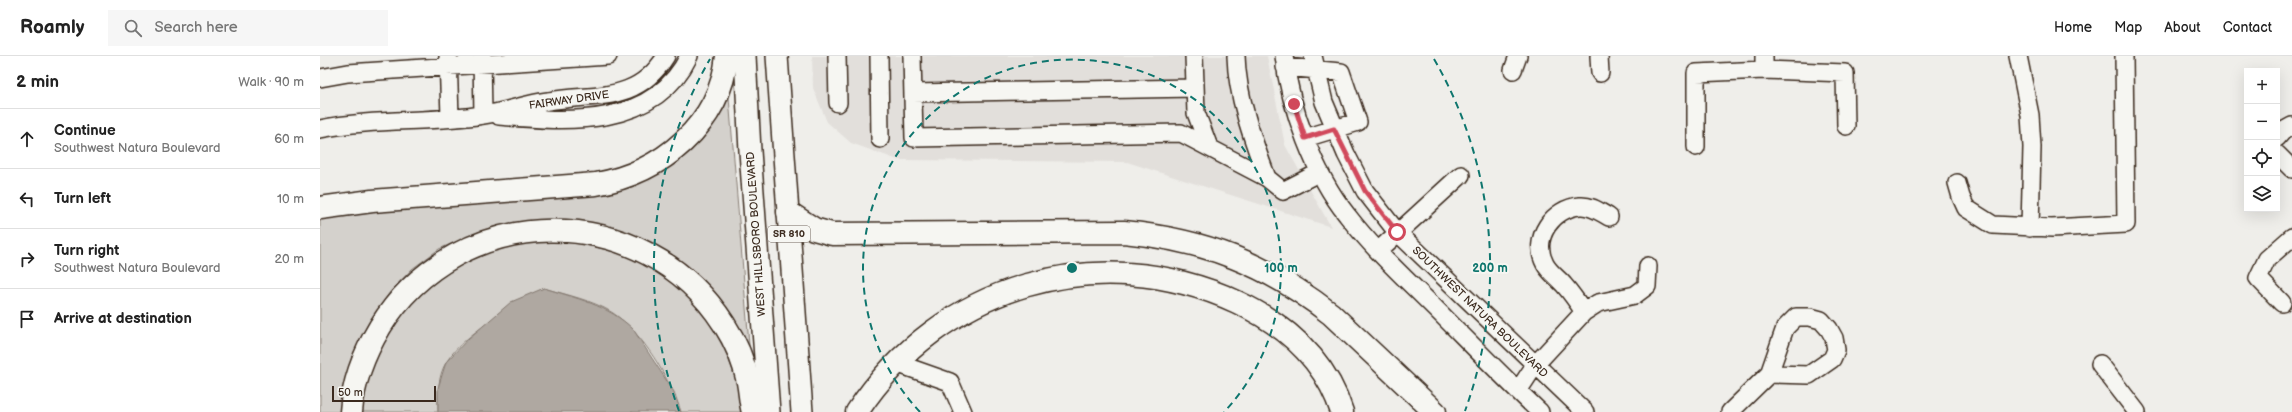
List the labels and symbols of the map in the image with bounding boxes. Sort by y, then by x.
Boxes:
street label: FAIRWAY DRIVE [528,88,610,112]
route end [1285,95,1303,113]
street label: WEST HILLSBORO BOULEVARD [744,151,768,317]
route start [1388,223,1406,241]
road number: SR 810 [768,226,810,242]
street label: SOUTHWEST NATURA BOULEVARD [1410,244,1550,380]
centre of rings [1065,261,1079,275]
text: 100 m [1264,261,1298,276]
text: 200 m [1472,261,1508,276]
scale bar [332,384,436,403]

